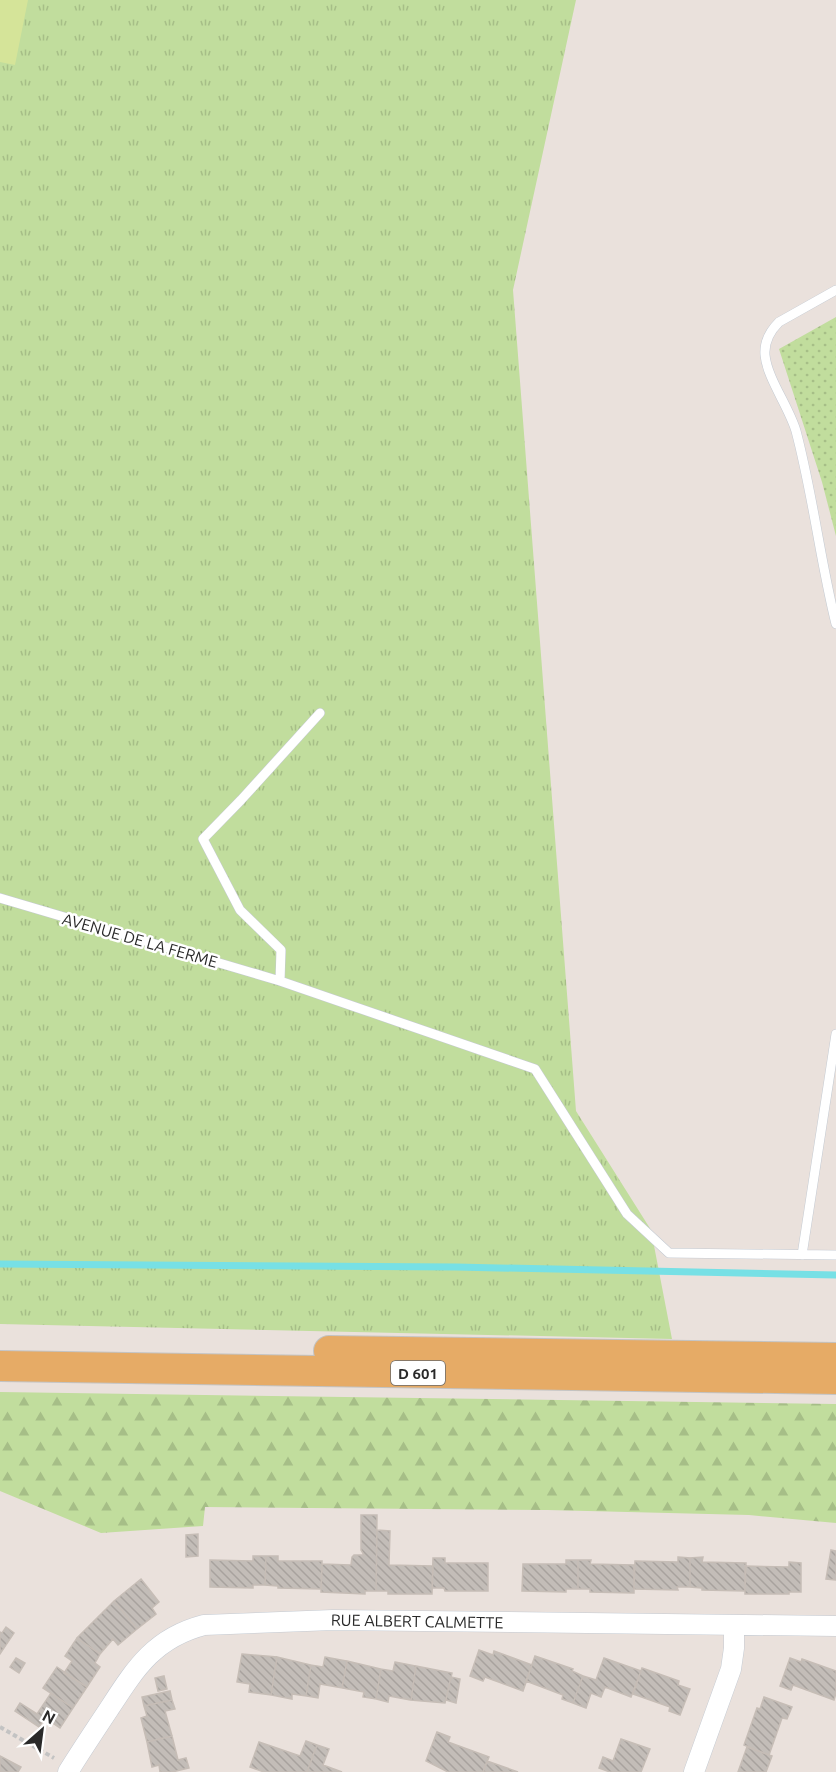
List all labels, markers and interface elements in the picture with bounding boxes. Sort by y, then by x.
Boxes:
street label: AVENUE DE LA FERME [60,909,220,971]
road number: D 601 [391,1361,445,1385]
street label: RUE ALBERT CALMETTE [331,1610,503,1632]
north arrow [12,1700,72,1760]
text: N [40,1706,59,1728]

